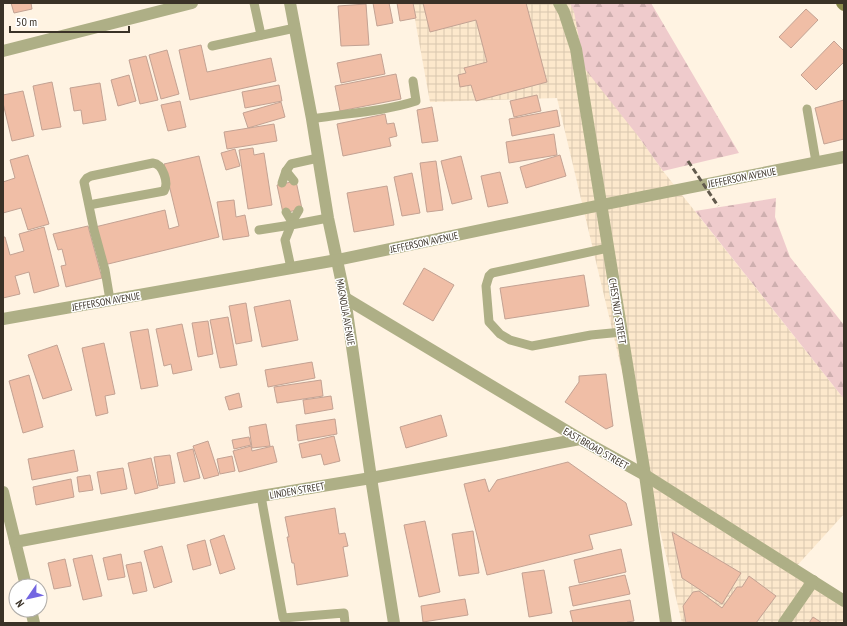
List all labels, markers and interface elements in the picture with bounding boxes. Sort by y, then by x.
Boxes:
scale bar [10,8,129,34]
text: 50 m [16,14,37,29]
street label: JEFFERSON AVENUE [706,165,777,191]
street label: JEFFERSON AVENUE [388,229,459,256]
street label: CHESTNUT STREET [606,277,629,345]
street label: MAGNOLIA AVENUE [333,278,358,346]
street label: JEFFERSON AVENUE [70,289,141,314]
street label: EAST BROAD STREET [561,425,631,473]
street label: LINDEN STREET [269,479,326,502]
north arrow [8,578,48,618]
text: N [12,597,27,610]

